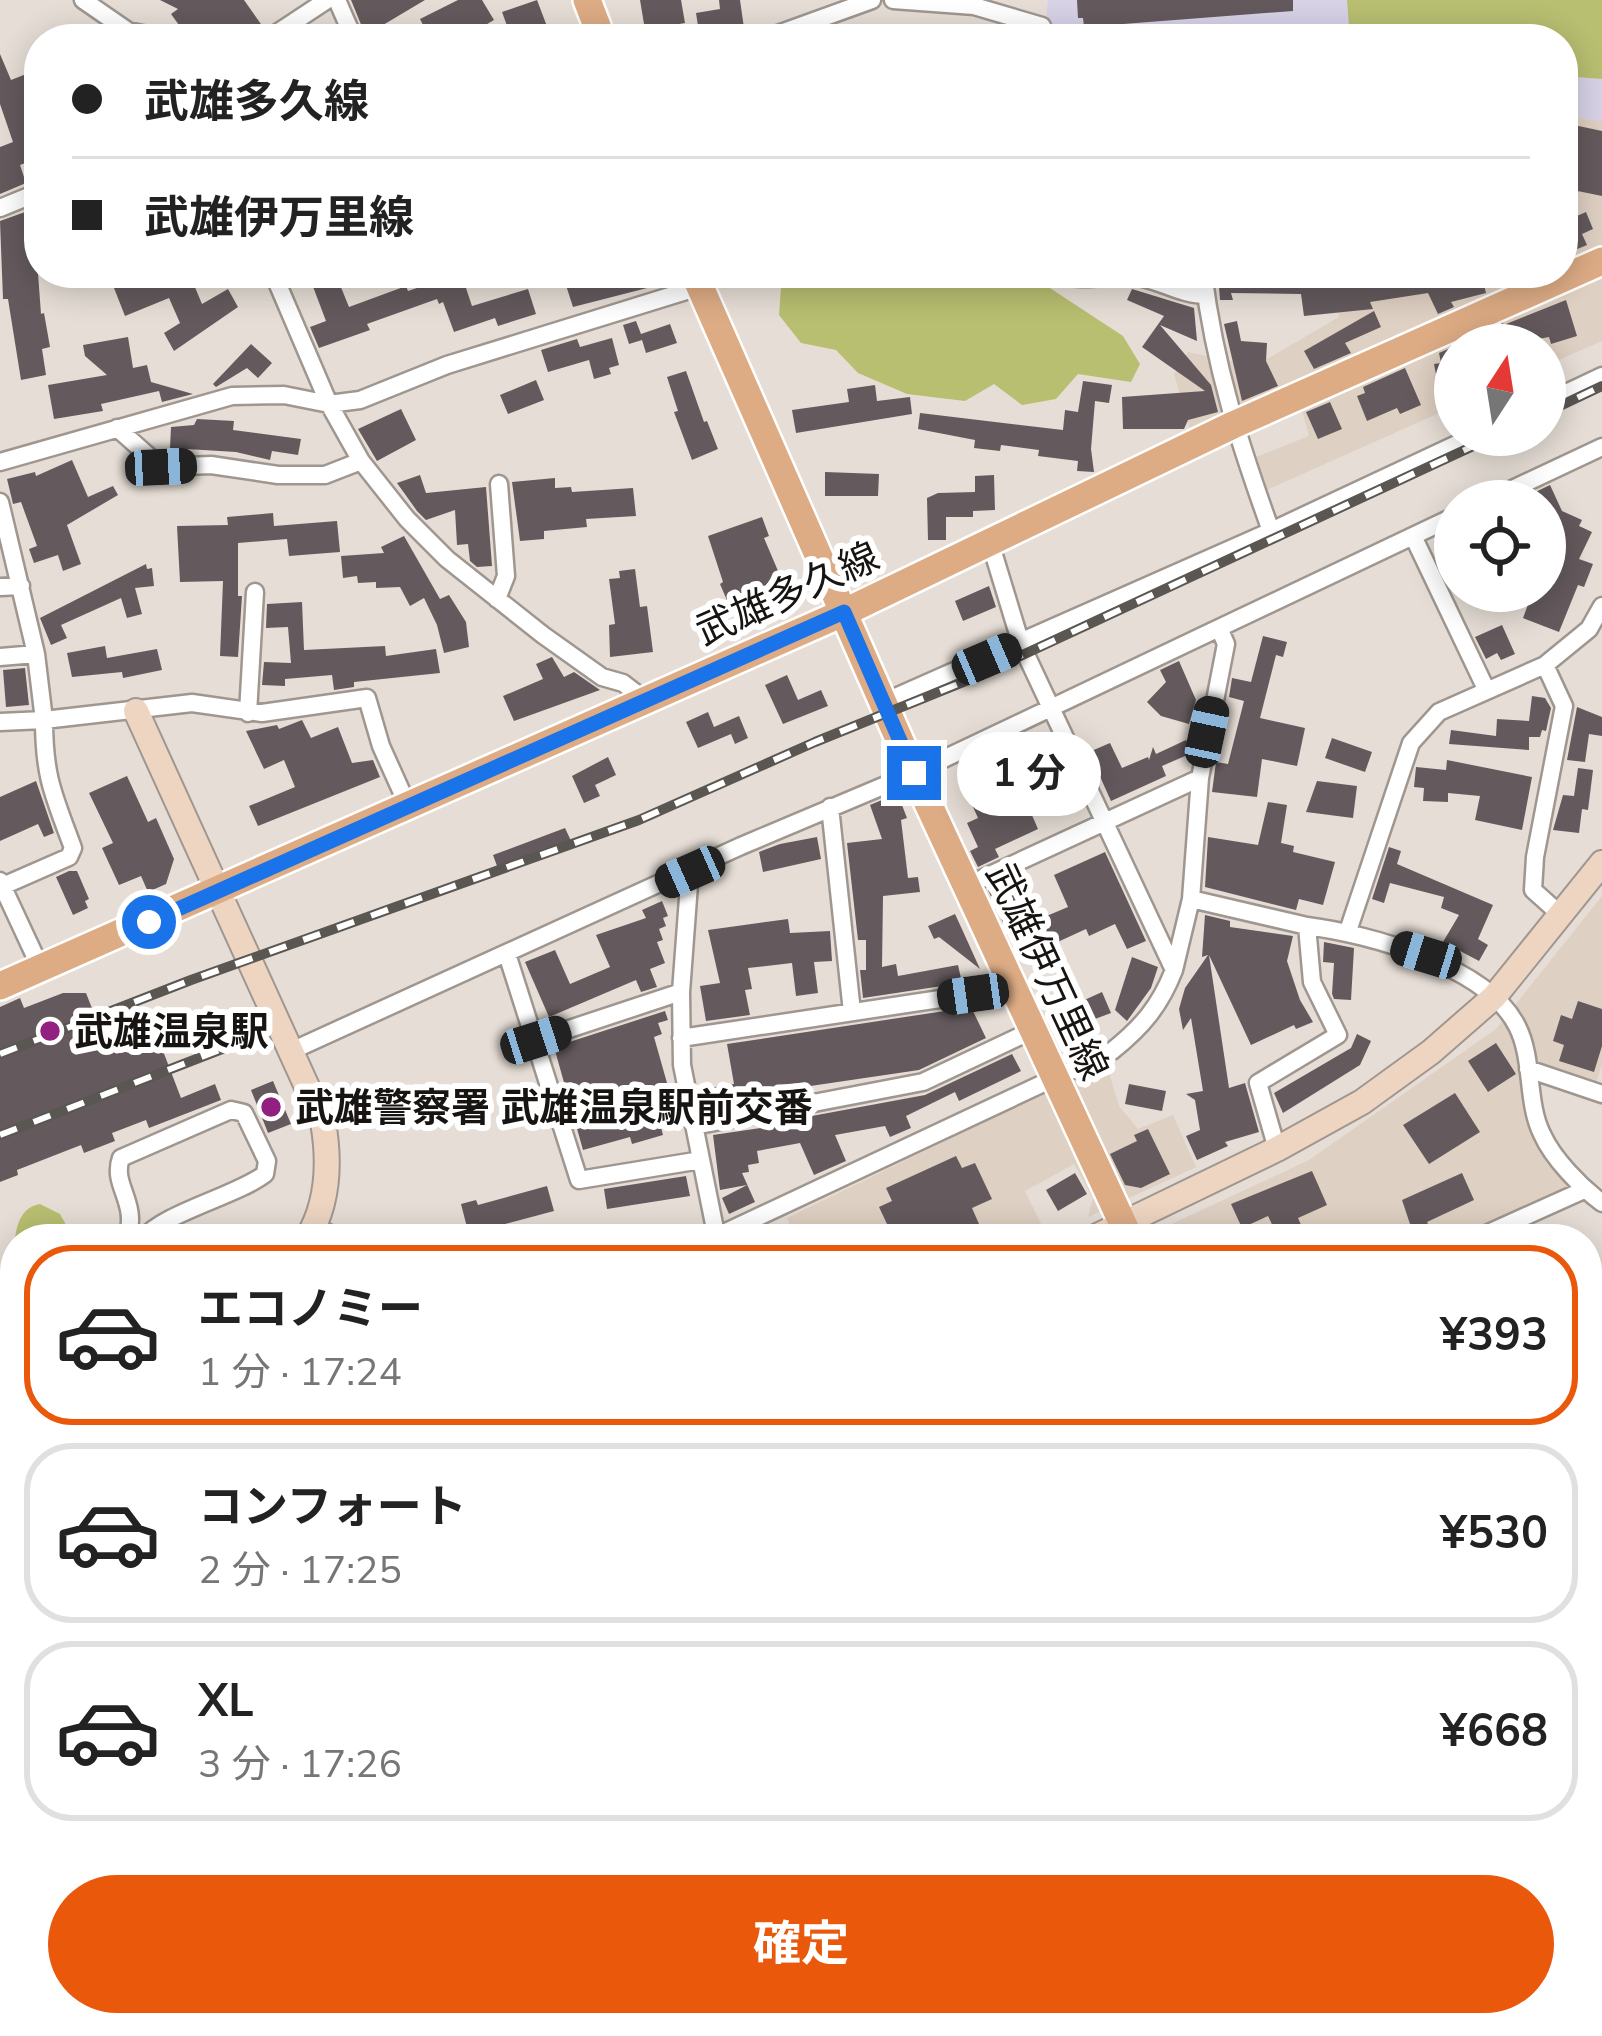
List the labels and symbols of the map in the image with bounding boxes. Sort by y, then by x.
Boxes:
north arrow [1434,324,1566,456]
car [124,447,198,487]
street label: 武雄多久線 [688,531,887,658]
car [947,628,1027,690]
car [1182,693,1232,771]
callout: 1 分 [956,731,1100,815]
route end [887,746,941,800]
car [650,841,730,903]
street label: 武雄伊万里線 [973,854,1120,1089]
route start [122,895,176,949]
car [1386,927,1466,983]
car [935,971,1011,1017]
place label: 武雄温泉駅 [74,1006,269,1059]
car [496,1012,576,1068]
marker: 武雄温泉駅 [37,1018,63,1044]
place label: 武雄警察署 武雄温泉駅前交番 [295,1082,813,1135]
marker: 武雄警察署 武雄温泉駅前交番 [258,1094,284,1120]

